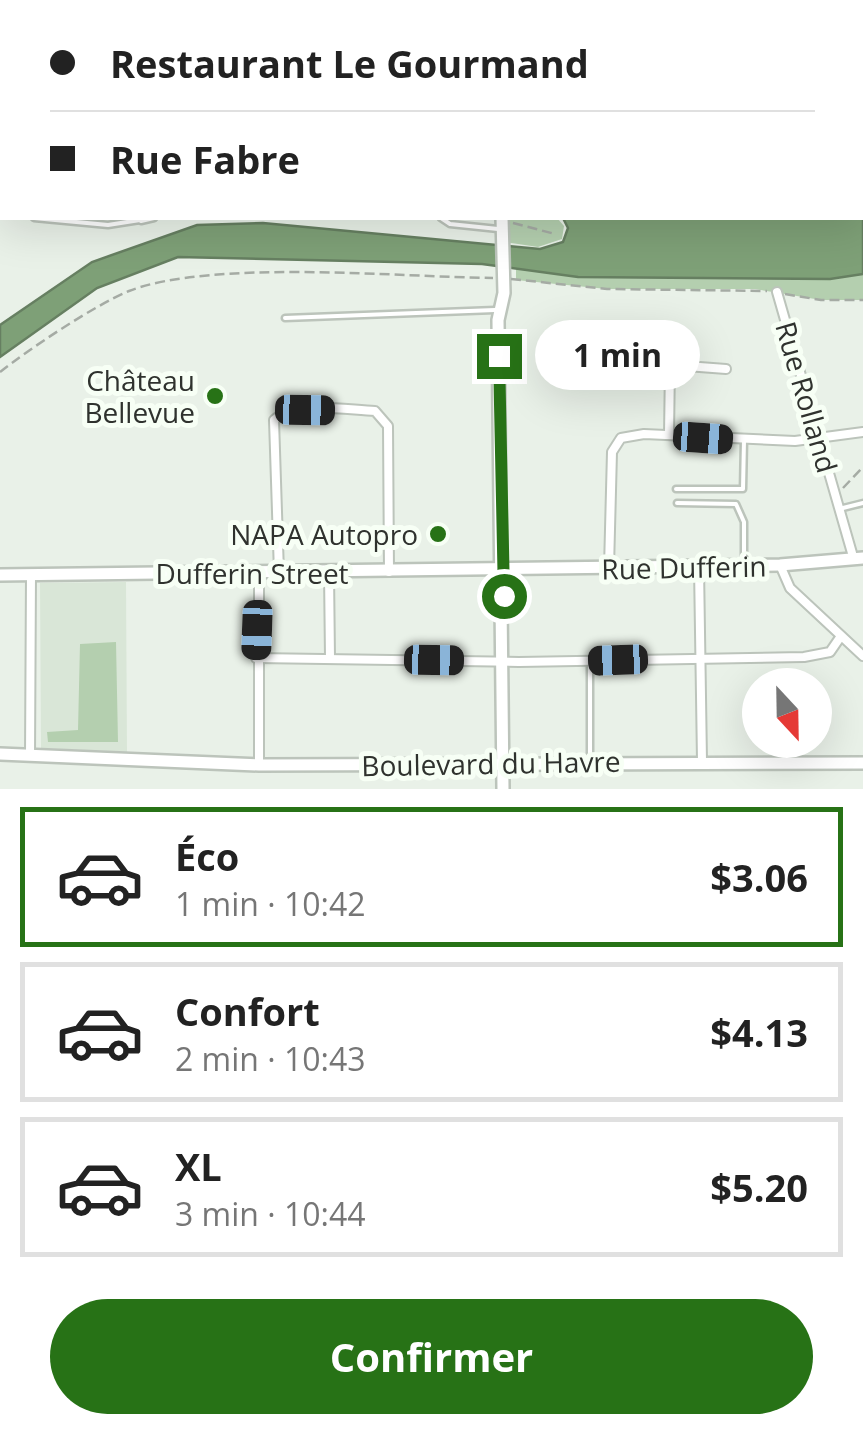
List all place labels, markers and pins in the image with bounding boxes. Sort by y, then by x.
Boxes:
place label: Château Bellevue [84,361,195,431]
marker: Château Bellevue [204,385,226,407]
place label: NAPA Autopro [230,515,418,553]
marker: NAPA Autopro [427,523,449,545]

